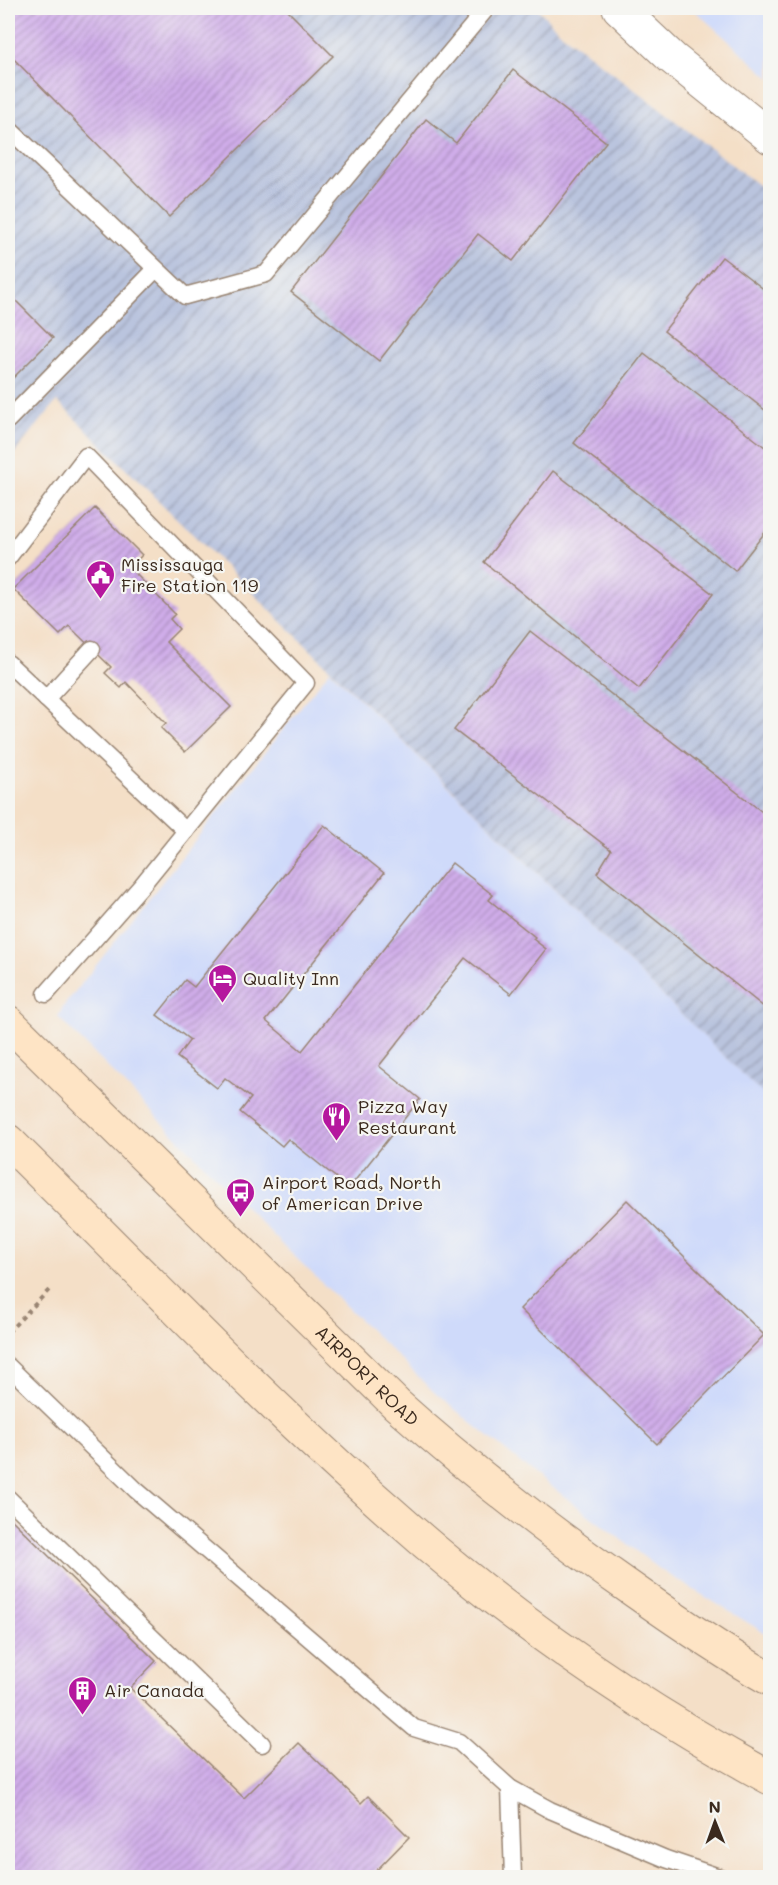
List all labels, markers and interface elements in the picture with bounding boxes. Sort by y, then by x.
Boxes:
place label: Mississauga Fire Station 119 [121,552,259,597]
public building icon: Mississauga Fire Station 119 [84,558,116,600]
hotel icon: Quality Inn [206,962,238,1004]
place label: Quality Inn [243,966,339,990]
place label: Pizza Way Restaurant [358,1094,457,1139]
restaurant icon: Pizza Way Restaurant [321,1100,353,1142]
place label: Airport Road, North of American Drive [262,1170,441,1215]
bus stop icon: Airport Road, North of American Drive [225,1176,257,1218]
street label: AIRPORT ROAD [311,1320,424,1431]
building icon: Air Canada [67,1674,99,1716]
place label: Air Canada [104,1678,205,1702]
north arrow [685,1792,745,1852]
text: N [708,1796,721,1817]

